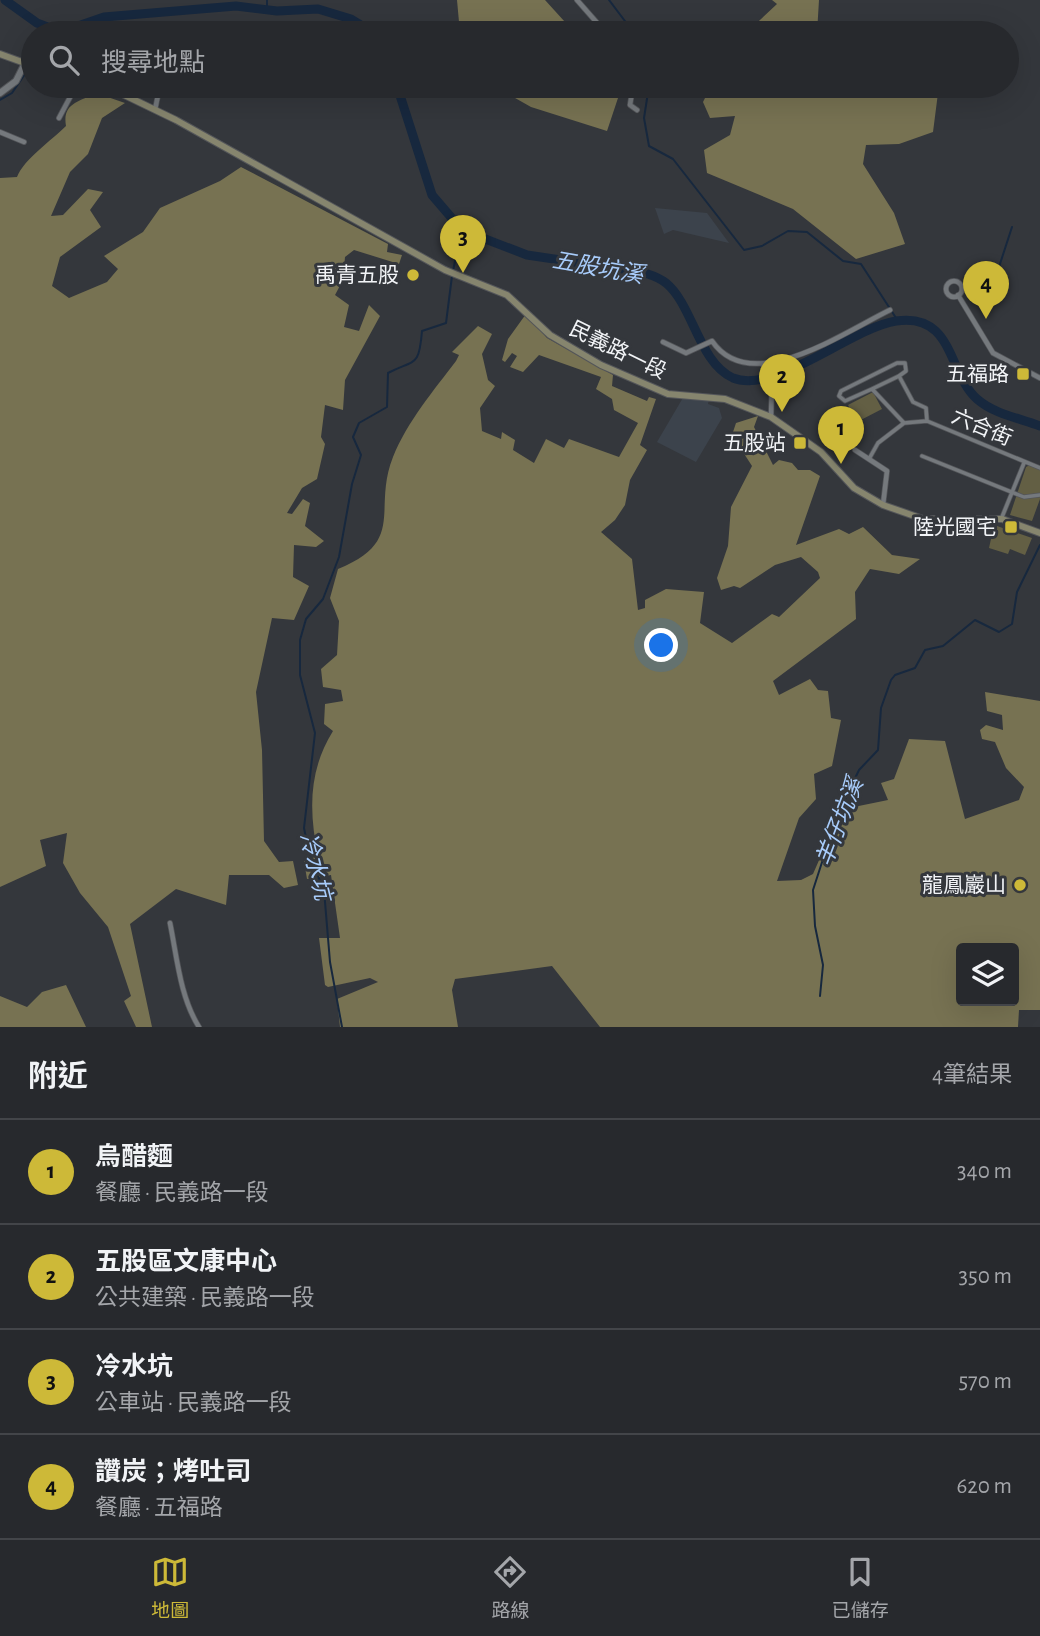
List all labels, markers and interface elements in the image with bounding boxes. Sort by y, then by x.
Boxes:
search box [21,21,1019,98]
icon: search [45,41,83,79]
text: 搜尋地點 [101,50,205,76]
pin: 3 [440,215,486,273]
water label: 五股坑溪 [550,247,648,288]
pin: 4 [963,261,1009,319]
place label: 禹青五股 [315,264,399,286]
marker: 禹青五股 [405,267,421,283]
street label: 民義路一段 [566,317,670,383]
pin: 2 [759,354,805,412]
place label: 五福路 [946,363,1009,385]
marker: 五福路 [1015,366,1031,382]
street label: 六合街 [949,405,1015,449]
pin: 1 [818,406,864,464]
place label: 五股站 [723,432,786,454]
marker: 五股站 [792,435,808,451]
place label: 陸光國宅 [913,516,997,538]
marker: 陸光國宅 [1003,519,1019,535]
your location [644,628,678,662]
water label: 羊仔坑溪 [811,772,869,870]
water label: 冷水坑 [295,830,337,906]
place label: 龍鳳巖山 [922,874,1006,896]
marker: 龍鳳巖山 [1012,877,1028,893]
map controls [956,943,1019,1006]
button: layers [956,943,1019,1006]
text: 附近 [28,1062,88,1092]
text: 4筆結果 [932,1064,1012,1087]
text: 烏醋麵 [95,1144,173,1170]
text: 1 [47,1160,55,1183]
text: 340 m [957,1160,1012,1183]
text: 餐廳 · 民義路一段 [95,1182,269,1205]
text: 五股區文康中心 [95,1249,277,1275]
text: 2 [46,1265,56,1288]
text: 350 m [959,1265,1012,1288]
text: 公共建築 · 民義路一段 [95,1287,315,1310]
text: 冷水坑 [95,1354,173,1380]
text: 3 [46,1370,56,1393]
text: 570 m [958,1370,1012,1393]
text: 公車站 · 民義路一段 [95,1392,292,1415]
text: 讚炭；烤吐司 [95,1459,251,1485]
text: 4 [45,1475,57,1498]
text: 620 m [956,1475,1012,1498]
text: 餐廳 · 五福路 [95,1497,223,1520]
tab: 地圖 [151,1553,189,1623]
tab: 路線 [491,1553,530,1623]
tab: 已儲存 [832,1553,889,1623]

